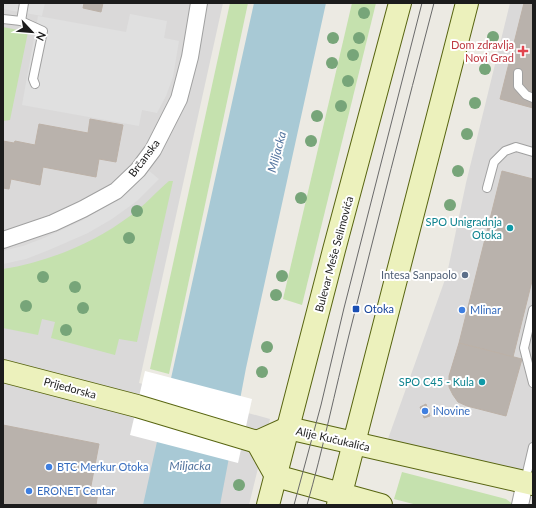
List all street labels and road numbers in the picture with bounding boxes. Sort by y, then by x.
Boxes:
street label: Brčanska [125,136,162,179]
street label: Bulevar Meše Selimovića [312,195,355,313]
street label: Prijedorska [42,374,98,401]
street label: Alije Kučukalića [295,424,371,453]

